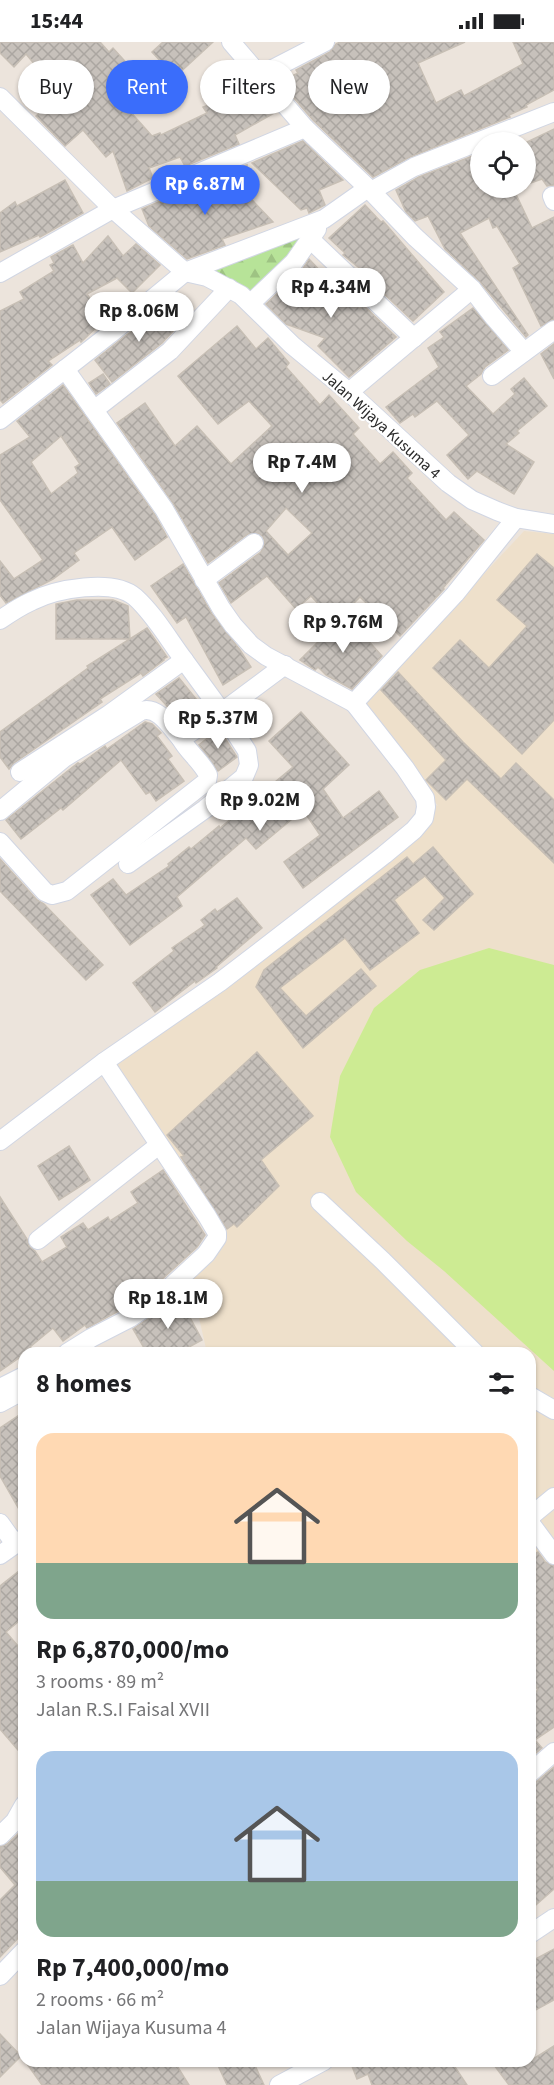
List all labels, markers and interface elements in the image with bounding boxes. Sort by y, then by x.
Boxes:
text: 15:44 [30,5,83,37]
chip: Buy [18,60,94,114]
chip: Rent [106,60,188,114]
chip: Filters [200,60,296,114]
chip: New [308,60,390,114]
map controls [470,132,536,198]
button: locate [470,132,536,198]
pin: Rp 6.87M [143,165,267,216]
text: Rp 6.87M [165,170,245,198]
pin: Rp 4.34M [269,268,393,319]
text: Rp 4.34M [291,273,371,301]
pin: Rp 8.06M [77,292,201,343]
text: Rp 8.06M [99,297,179,325]
street label: Jalan Wijaya Kusuma 4 [317,366,445,484]
pin: Rp 7.4M [247,443,357,494]
text: Rp 7.4M [267,448,337,476]
pin: Rp 9.76M [281,603,405,654]
text: Rp 9.76M [303,608,383,636]
pin: Rp 5.37M [156,699,280,750]
text: Rp 5.37M [178,704,258,732]
pin: Rp 9.02M [198,781,322,832]
text: Rp 9.02M [220,786,300,814]
pin: Rp 18.1M [106,1279,230,1330]
text: Rp 18.1M [128,1284,208,1312]
text: 8 homes [36,1365,131,1402]
icon: filters [485,1367,518,1400]
icon: home [223,1472,331,1580]
text: Rp 6,870,000/mo [36,1631,229,1668]
text: 3 rooms · 89 m² [36,1668,164,1696]
text: Jalan R.S.I Faisal XVII [36,1696,210,1724]
icon: home [223,1790,331,1898]
text: Rp 7,400,000/mo [36,1949,229,1986]
text: 2 rooms · 66 m² [36,1986,164,2014]
text: Jalan Wijaya Kusuma 4 [36,2014,227,2042]

